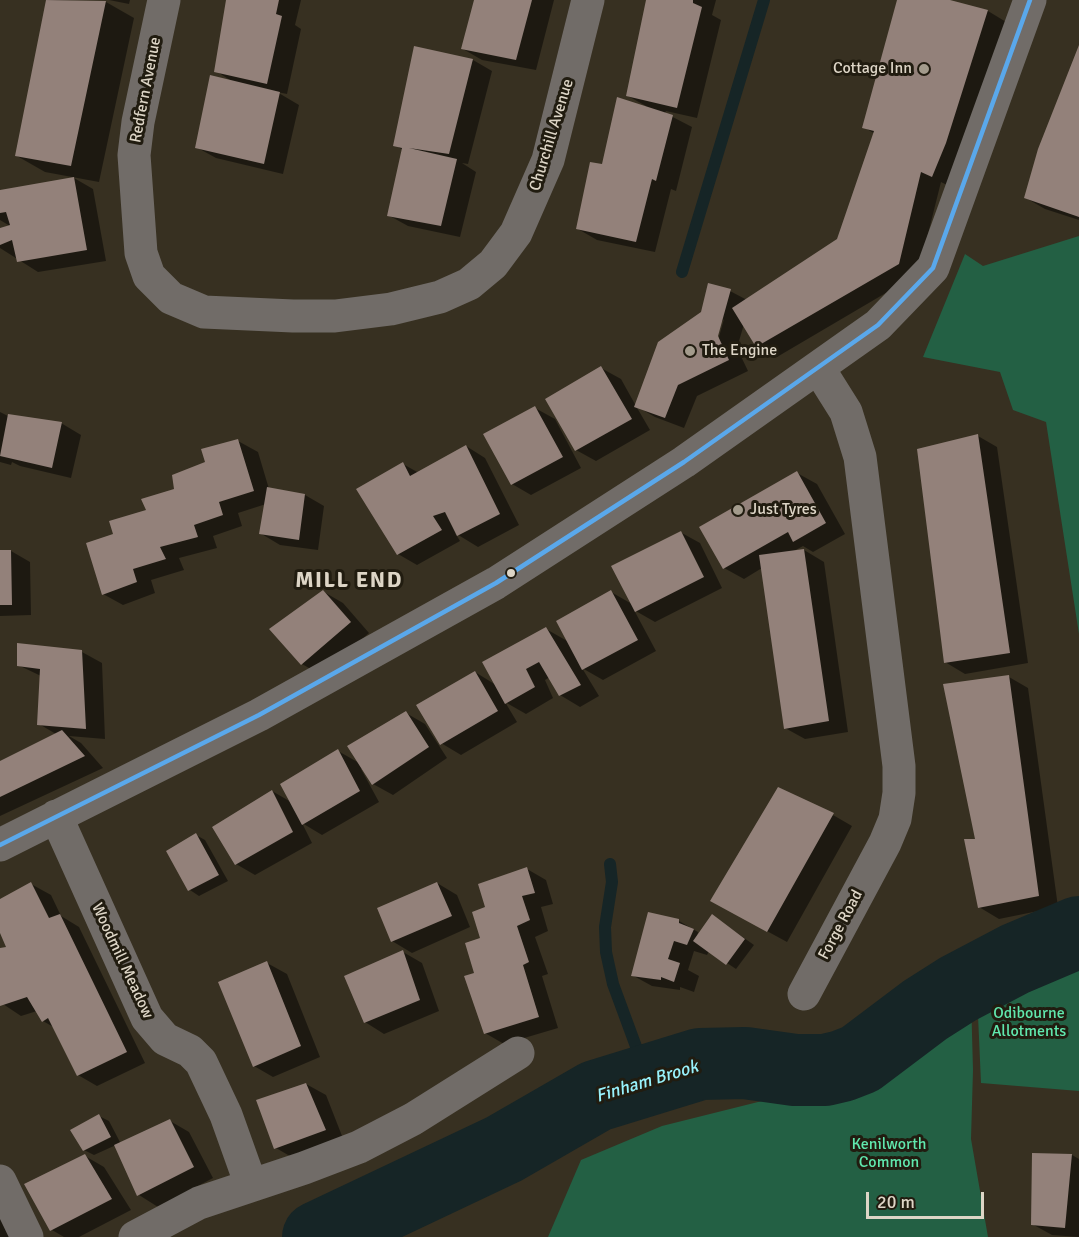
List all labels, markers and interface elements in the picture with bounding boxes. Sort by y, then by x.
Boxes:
street label: Redfern Avenue [126,36,166,144]
place label: Cottage Inn [833,59,912,79]
marker: Cottage Inn [917,62,931,76]
street label: Churchill Avenue [526,77,578,193]
place label: The Engine [702,341,777,361]
marker: The Engine [683,344,697,358]
place label: Just Tyres [750,500,817,520]
marker: Just Tyres [731,503,745,517]
unlabelled marker [505,567,517,579]
district label: MILL END [295,568,403,594]
street label: Forge Road [815,887,867,963]
street label: Woodmill Meadow [87,900,157,1022]
park label: Odibourne Allotments [992,1004,1066,1042]
water label: Finham Brook [593,1056,701,1108]
park label: Kenilworth Common [851,1135,927,1173]
scale bar [869,1180,988,1218]
text: 20 m [877,1191,915,1213]

